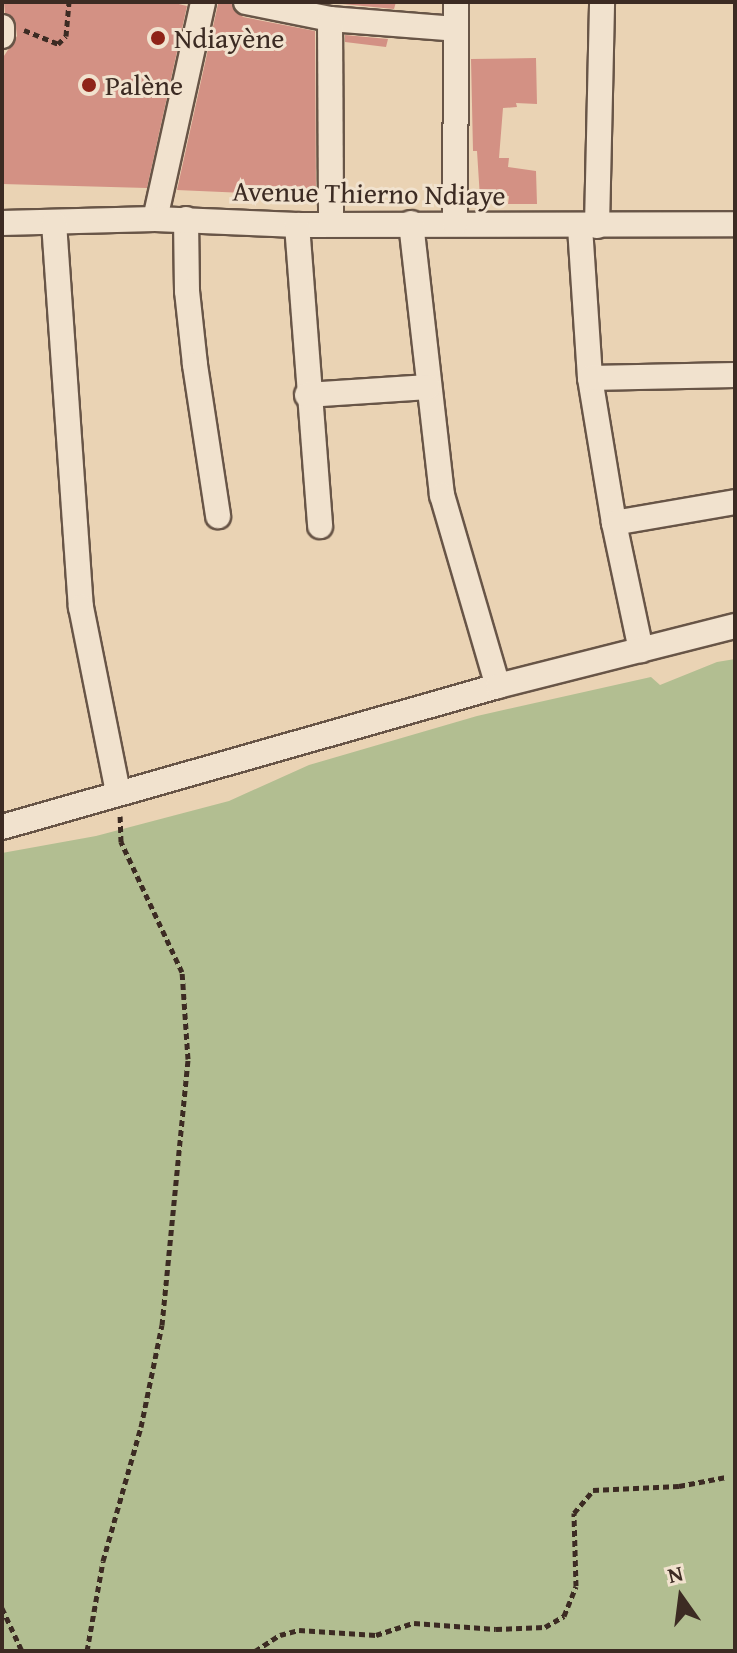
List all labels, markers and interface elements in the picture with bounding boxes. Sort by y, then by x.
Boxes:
place label: Ndiayène [174,21,284,55]
marker: Ndiayène [149,29,167,47]
place label: Palène [105,68,183,102]
marker: Palène [80,76,98,94]
street label: Avenue Thierno Ndiaye [232,174,506,212]
text: N [664,1556,686,1591]
north arrow [641,1557,721,1637]

